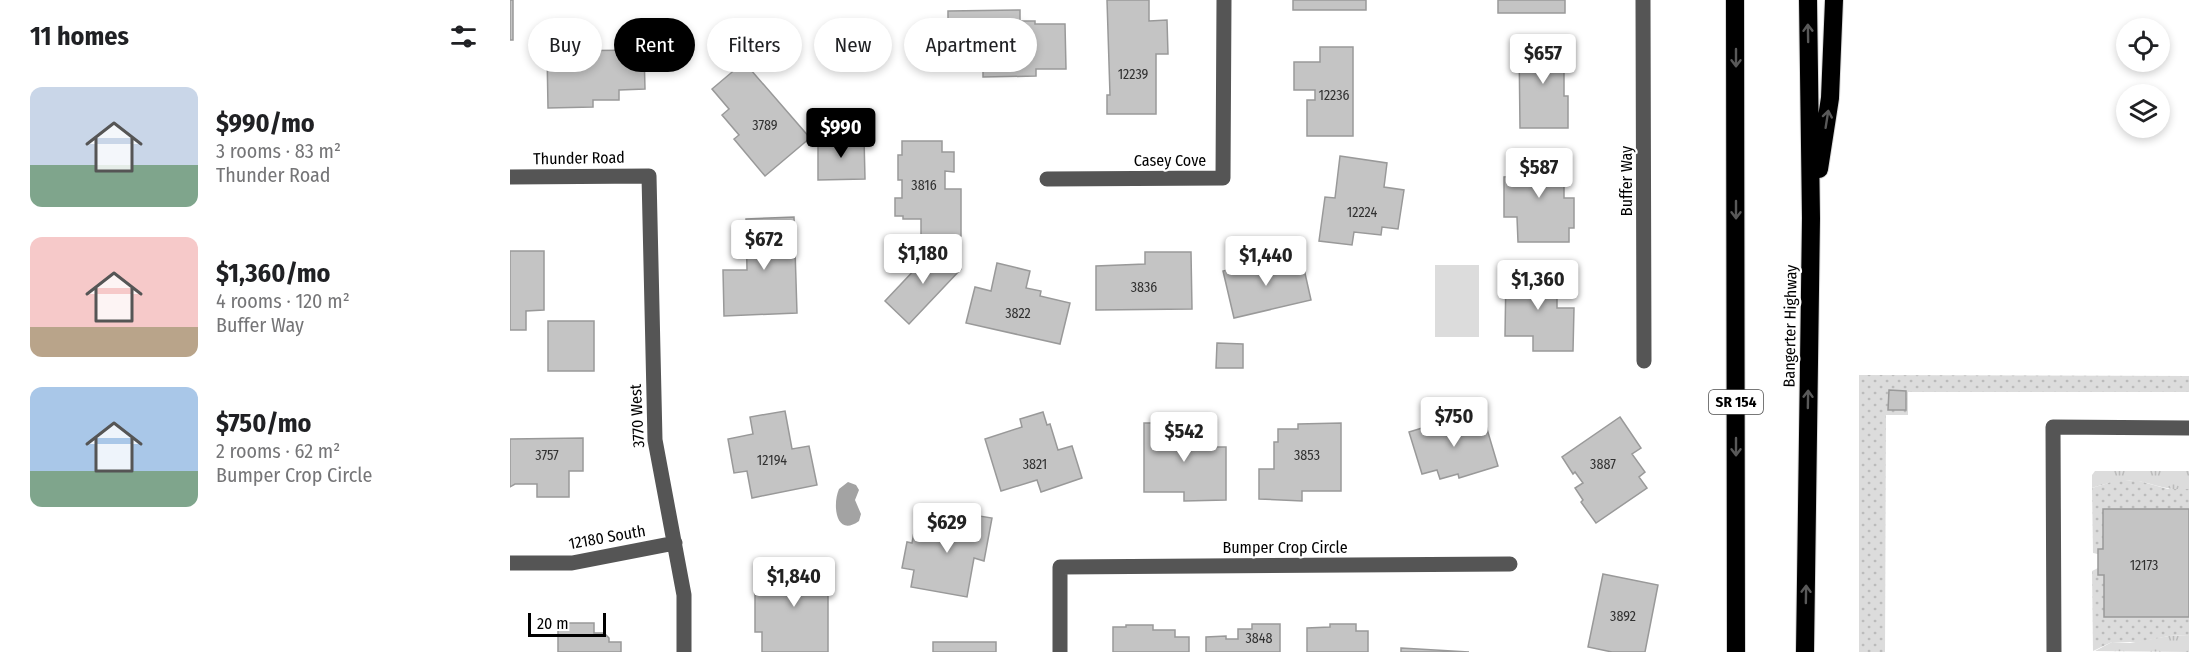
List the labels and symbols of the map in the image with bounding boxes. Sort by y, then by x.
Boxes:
one-way arrow [1803,24,1814,44]
pin: $657 [1507,34,1579,85]
one-way arrow [1730,48,1742,68]
house number: 12239 [1118,66,1149,83]
house number: 12236 [1318,87,1350,104]
pin: $990 [805,108,877,159]
one-way arrow [1822,109,1833,129]
house number: 3789 [752,117,778,134]
street label: Buffer Way [1617,145,1636,216]
street label: Thunder Road [533,148,625,168]
pin: $587 [1503,148,1575,199]
street label: Casey Cove [1134,151,1206,170]
house number: 3816 [911,177,937,194]
one-way arrow [1730,200,1742,220]
house number: 12224 [1347,204,1377,221]
pin: $672 [728,220,800,271]
pin: $1,180 [874,234,972,285]
pin: $1,440 [1217,236,1315,287]
pin: $1,360 [1489,260,1587,311]
street label: Bangerter Highway [1779,264,1801,388]
house number: 3836 [1131,279,1157,296]
house number: 3822 [1005,305,1031,322]
street label: 3770 West [626,383,648,448]
one-way arrow [1803,389,1814,409]
road number: SR 154 [1709,390,1763,414]
pin: $750 [1418,397,1490,448]
pin: $542 [1148,412,1220,463]
one-way arrow [1730,437,1742,457]
house number: 3757 [535,447,559,464]
house number: 3853 [1294,447,1320,464]
house number: 12194 [757,452,787,469]
house number: 3821 [1023,456,1047,473]
house number: 3887 [1590,456,1616,473]
pin: $629 [911,503,983,554]
street label: 12180 South [567,521,647,553]
street label: Bumper Crop Circle [1222,538,1348,557]
pin: $1,840 [745,557,843,608]
house number: 12173 [2130,557,2158,574]
one-way arrow [1800,584,1812,604]
house number: 3892 [1610,608,1636,625]
scale bar [528,610,606,638]
house number: 3848 [1245,630,1273,647]

